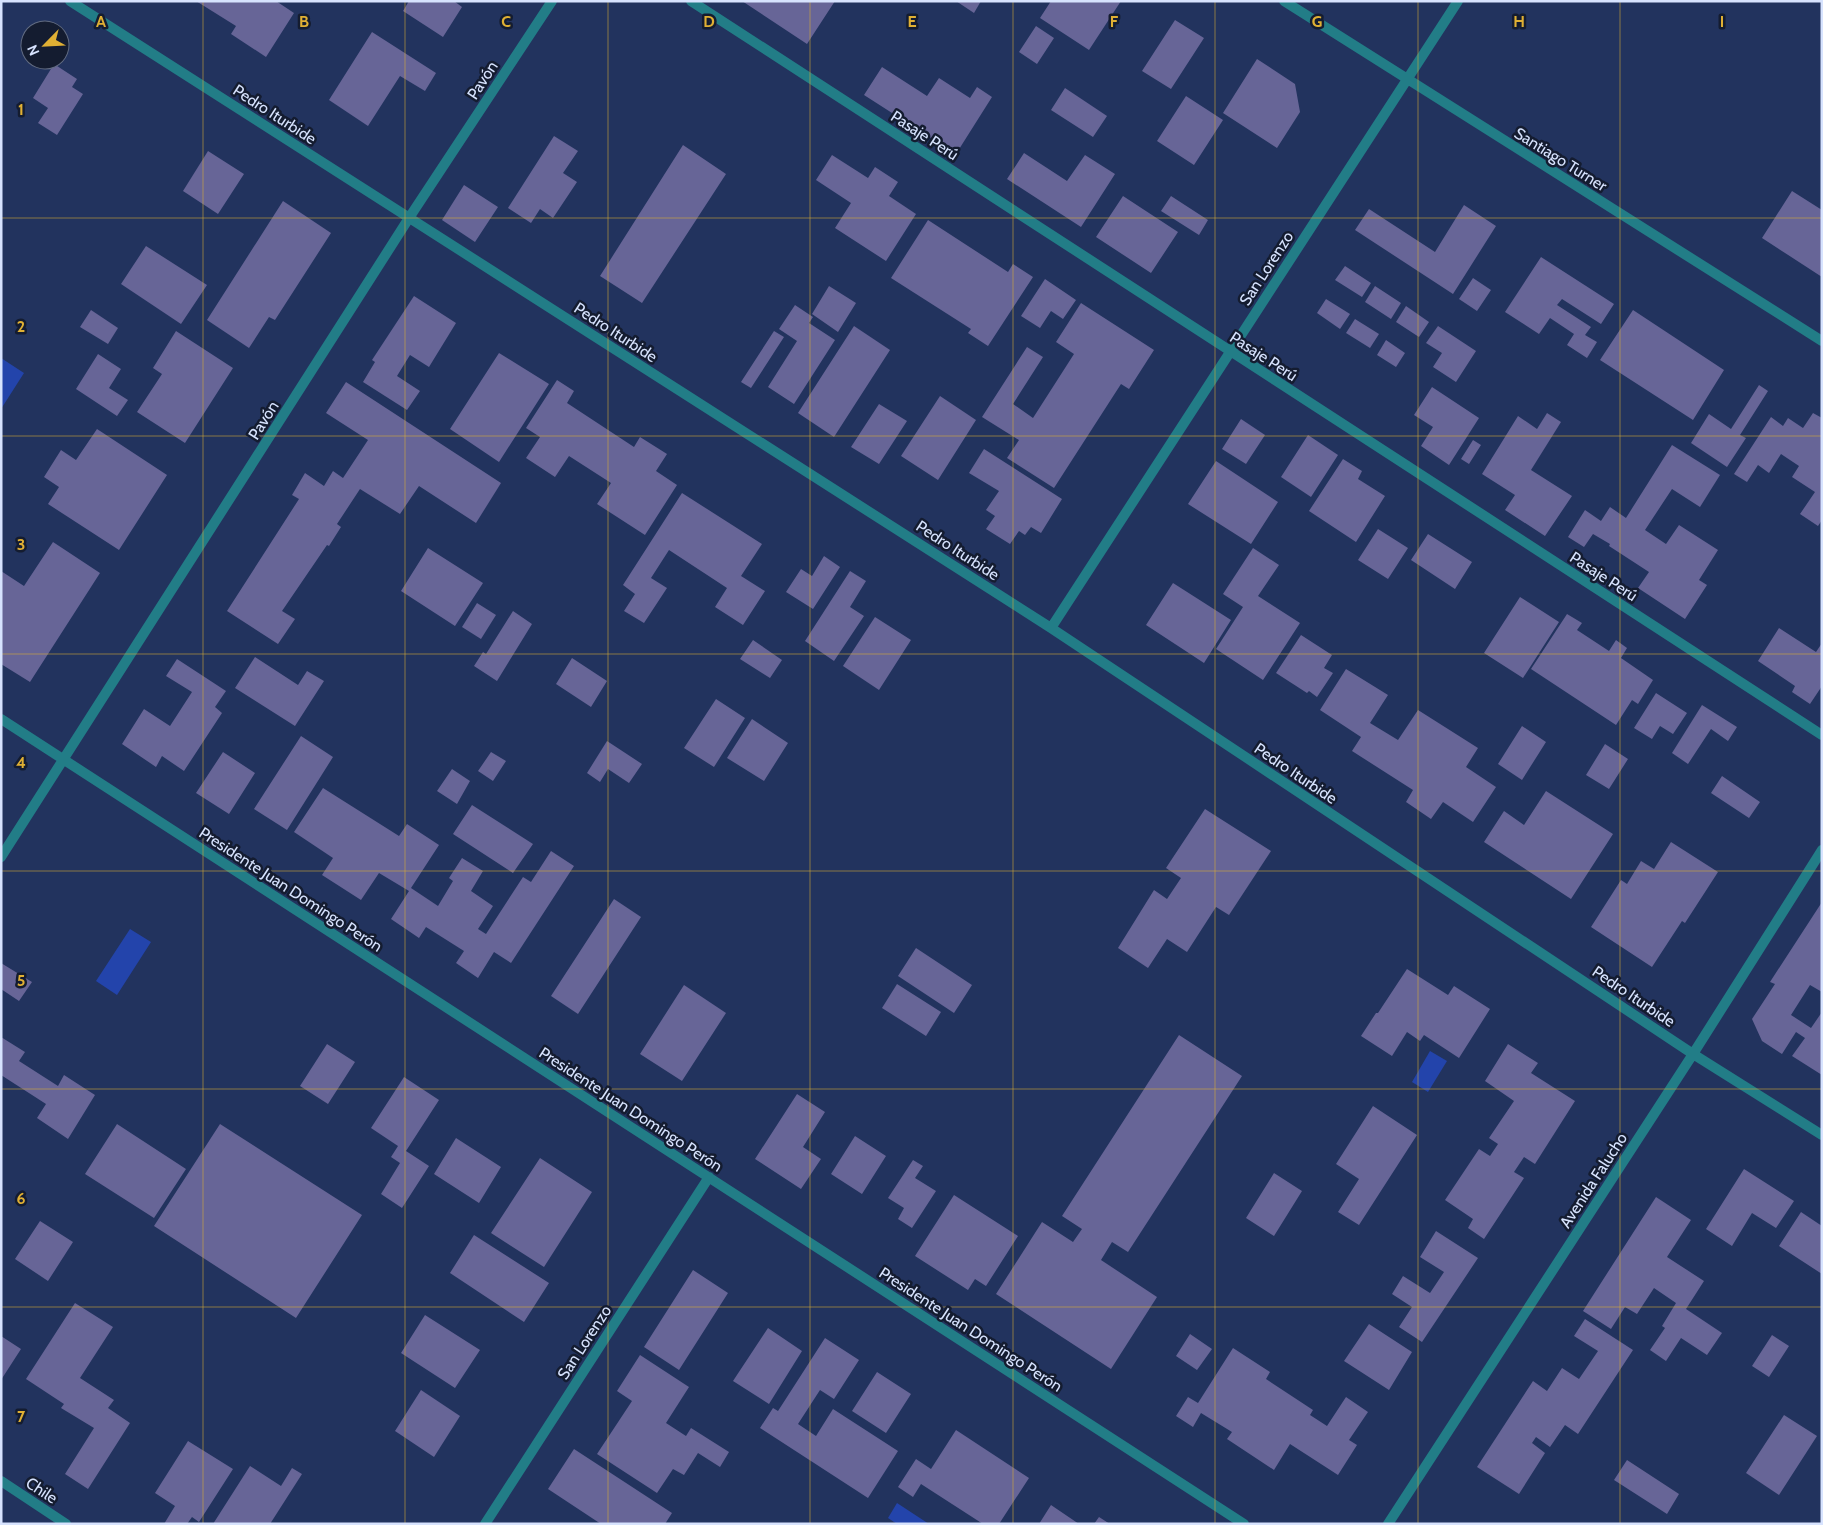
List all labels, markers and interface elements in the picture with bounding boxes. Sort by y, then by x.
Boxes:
text: A [96,12,106,31]
text: B [299,12,309,31]
text: C [501,12,511,31]
text: D [703,12,715,31]
text: E [907,12,917,31]
text: F [1110,12,1119,31]
text: G [1312,12,1322,31]
text: H [1513,12,1525,31]
text: I [1720,12,1724,31]
north arrow [20,20,70,70]
text: N [23,42,43,58]
street label: Pavón [463,58,502,103]
street label: Pedro Iturbide [230,80,320,148]
text: 1 [18,100,24,119]
street label: Pasaje Perú [887,107,962,164]
street label: Santiago Turner [1511,123,1611,196]
street label: San Lorenzo [1235,228,1297,309]
street label: Pedro Iturbide [571,298,661,366]
text: 2 [17,317,25,336]
street label: Pasaje Perú [1226,328,1301,385]
street label: Pavón [244,397,283,443]
street label: Pedro Iturbide [913,516,1003,584]
text: 3 [17,535,25,554]
street label: Pasaje Perú [1566,548,1641,605]
street label: Pedro Iturbide [1251,739,1341,808]
text: 4 [16,753,26,772]
street label: Presidente Juan Domingo Perón [196,823,386,956]
street label: Pedro Iturbide [1589,962,1679,1031]
text: 5 [17,971,25,990]
street label: Presidente Juan Domingo Perón [536,1043,726,1176]
street label: Avenida Falucho [1556,1129,1631,1231]
text: 6 [17,1189,26,1208]
street label: Presidente Juan Domingo Perón [876,1263,1066,1396]
street label: San Lorenzo [553,1302,615,1383]
text: 7 [17,1407,26,1426]
street label: Chile [22,1473,61,1508]

